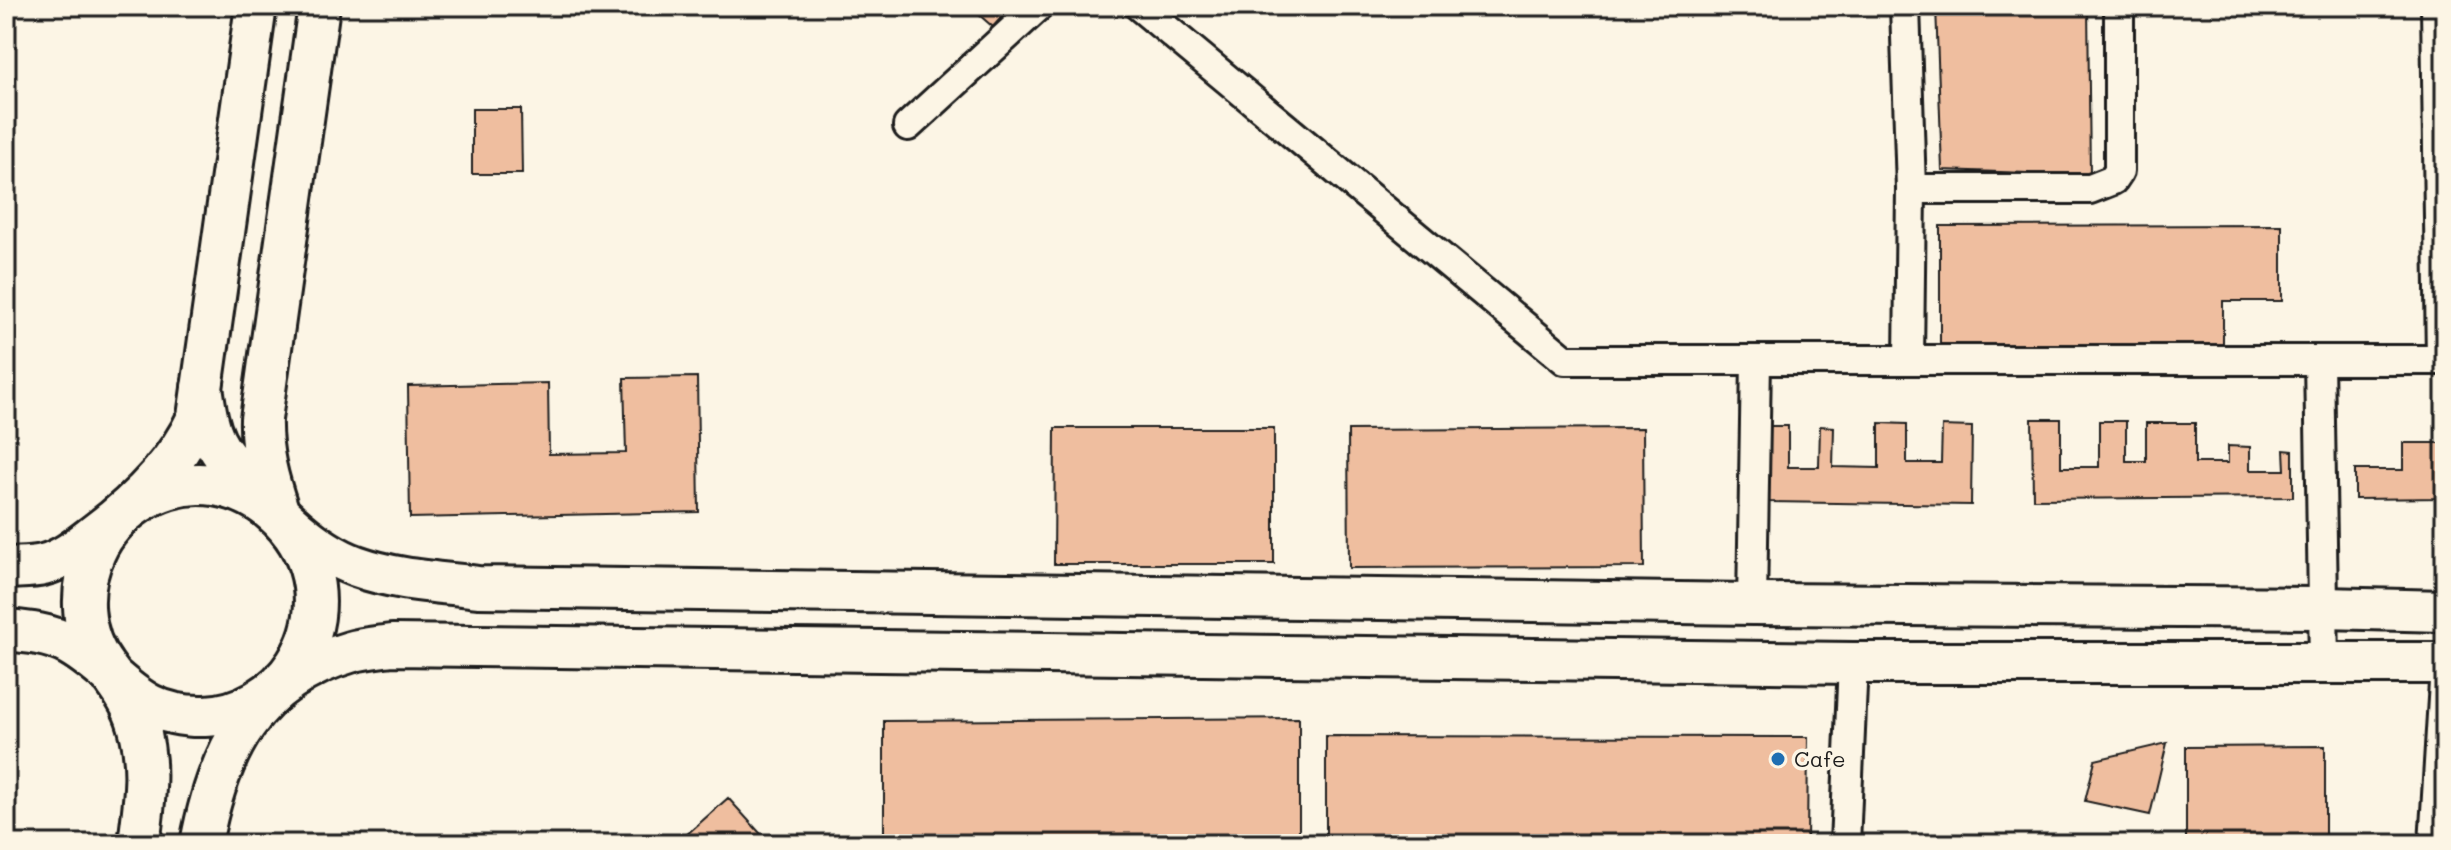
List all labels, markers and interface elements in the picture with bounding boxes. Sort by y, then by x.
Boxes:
place label: Cafe [1794,744,1846,773]
marker: Cafe [1769,750,1787,768]

